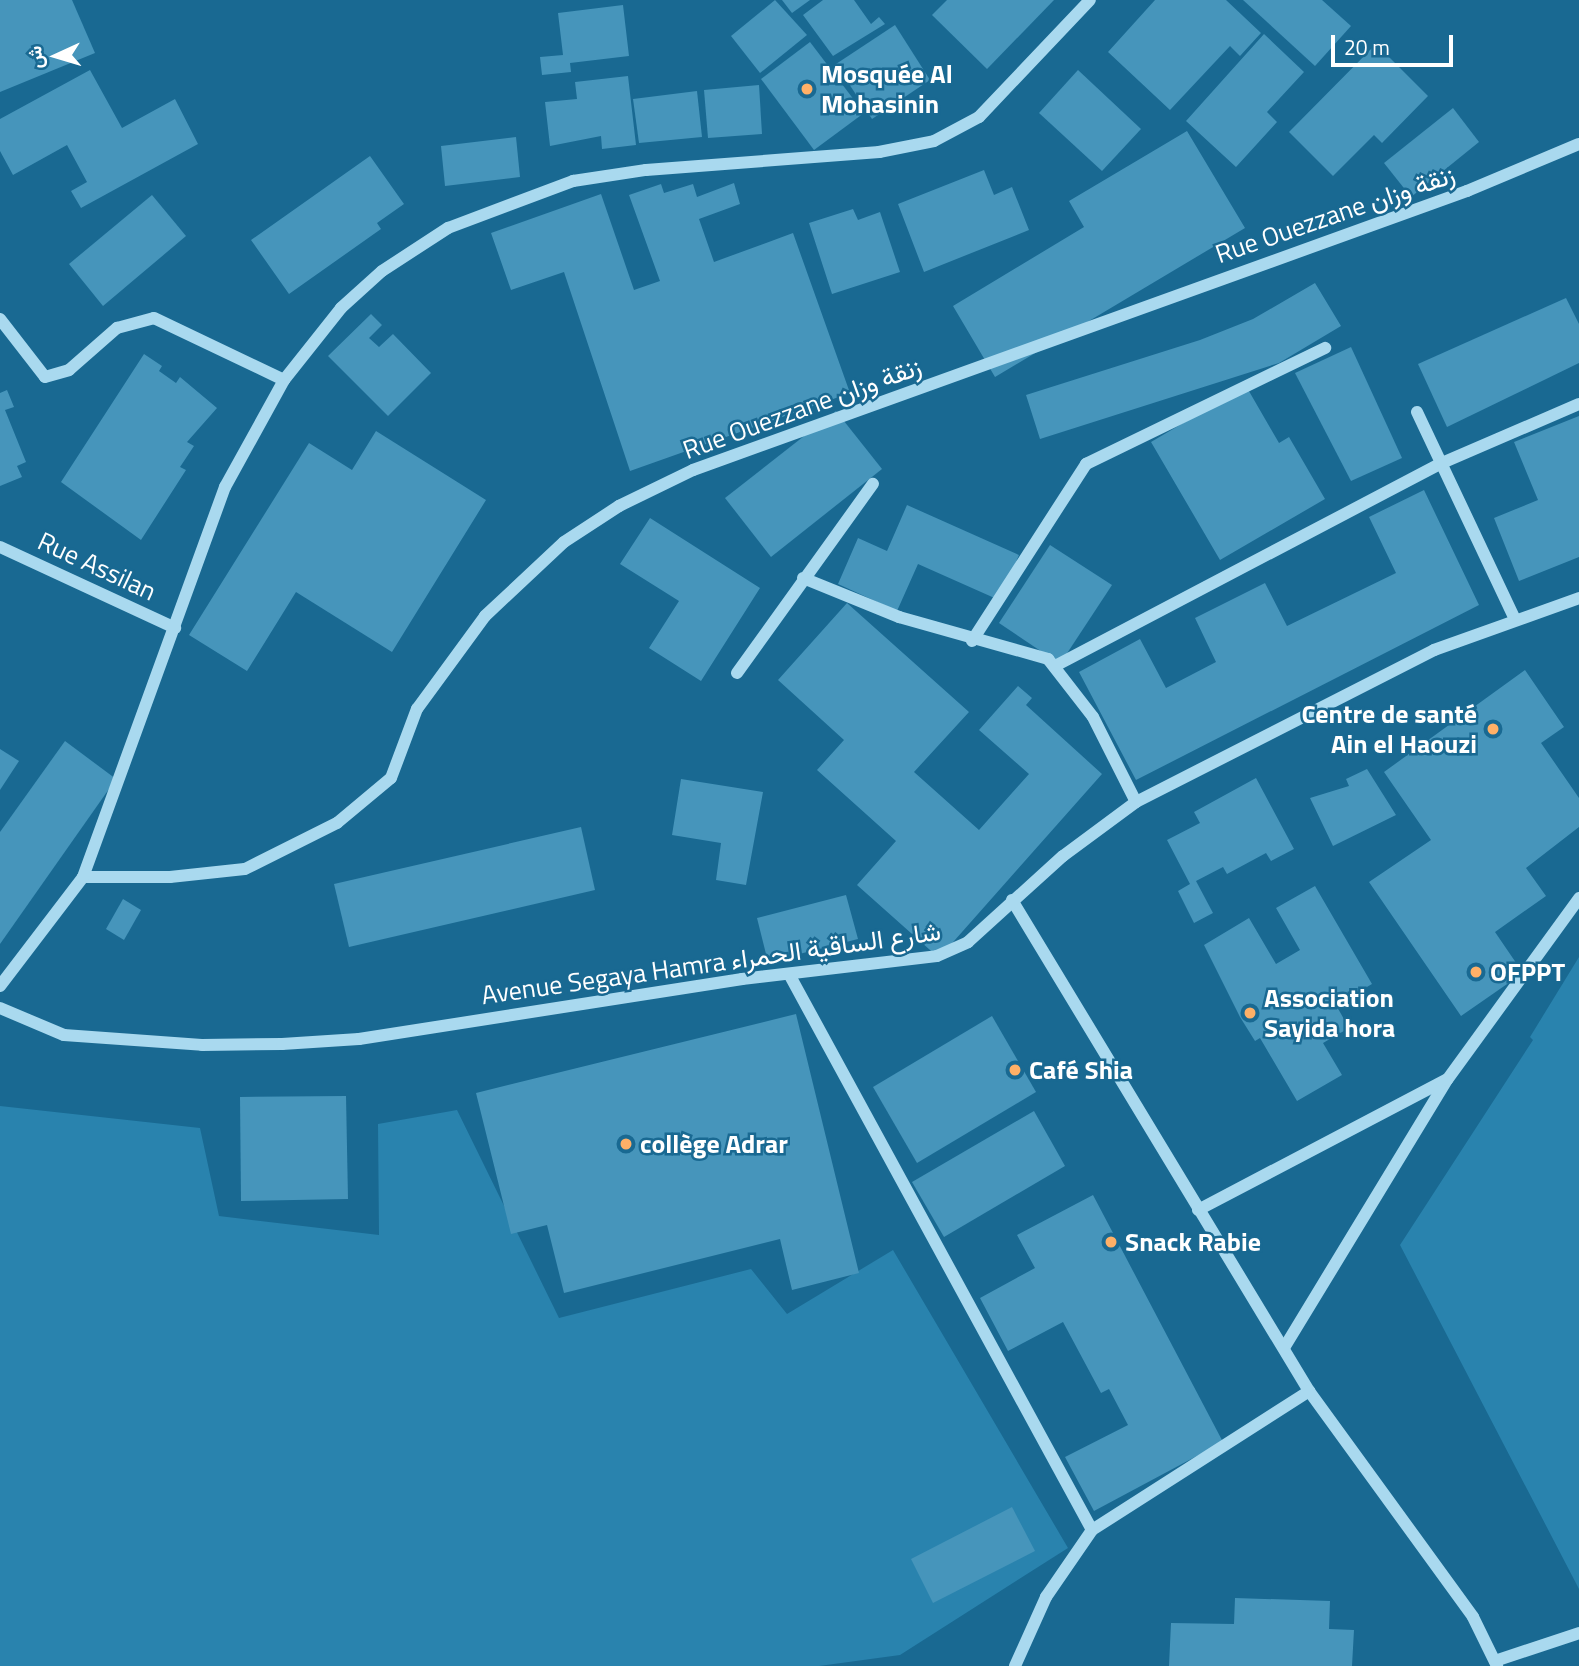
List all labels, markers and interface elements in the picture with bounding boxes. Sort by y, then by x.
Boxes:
north arrow [21,21,91,91]
scale bar [1334,21,1456,65]
text: 20 m [1344,31,1390,63]
text: ش [19,45,50,70]
place label: Mosquée Al Mohasinin [821,58,953,119]
marker: Mosquée Al Mohasinin [799,81,815,97]
street label: Rue Ouezzane زنقة وزان [1211,158,1459,270]
street label: Rue Ouezzane زنقة وزان [679,350,925,466]
street label: Rue Assilan [33,525,161,607]
place label: Centre de santé Ain el Haouzi [1301,698,1477,760]
marker: Centre de santé Ain el Haouzi [1483,719,1503,739]
street label: Avenue Segaya Hamra شارع الساقية الحمراء [479,915,943,1011]
place label: OFPPT [1490,956,1565,988]
marker: OFPPT [1468,964,1484,980]
place label: Association Sayida hora [1264,982,1395,1044]
marker: Association Sayida hora [1242,1005,1258,1021]
place label: Café Shia [1029,1054,1133,1086]
marker: Café Shia [1007,1062,1023,1078]
place label: collège Adrar [640,1128,788,1160]
marker: collège Adrar [618,1136,634,1152]
place label: Snack Rabie [1125,1226,1261,1258]
marker: Snack Rabie [1103,1234,1119,1250]

